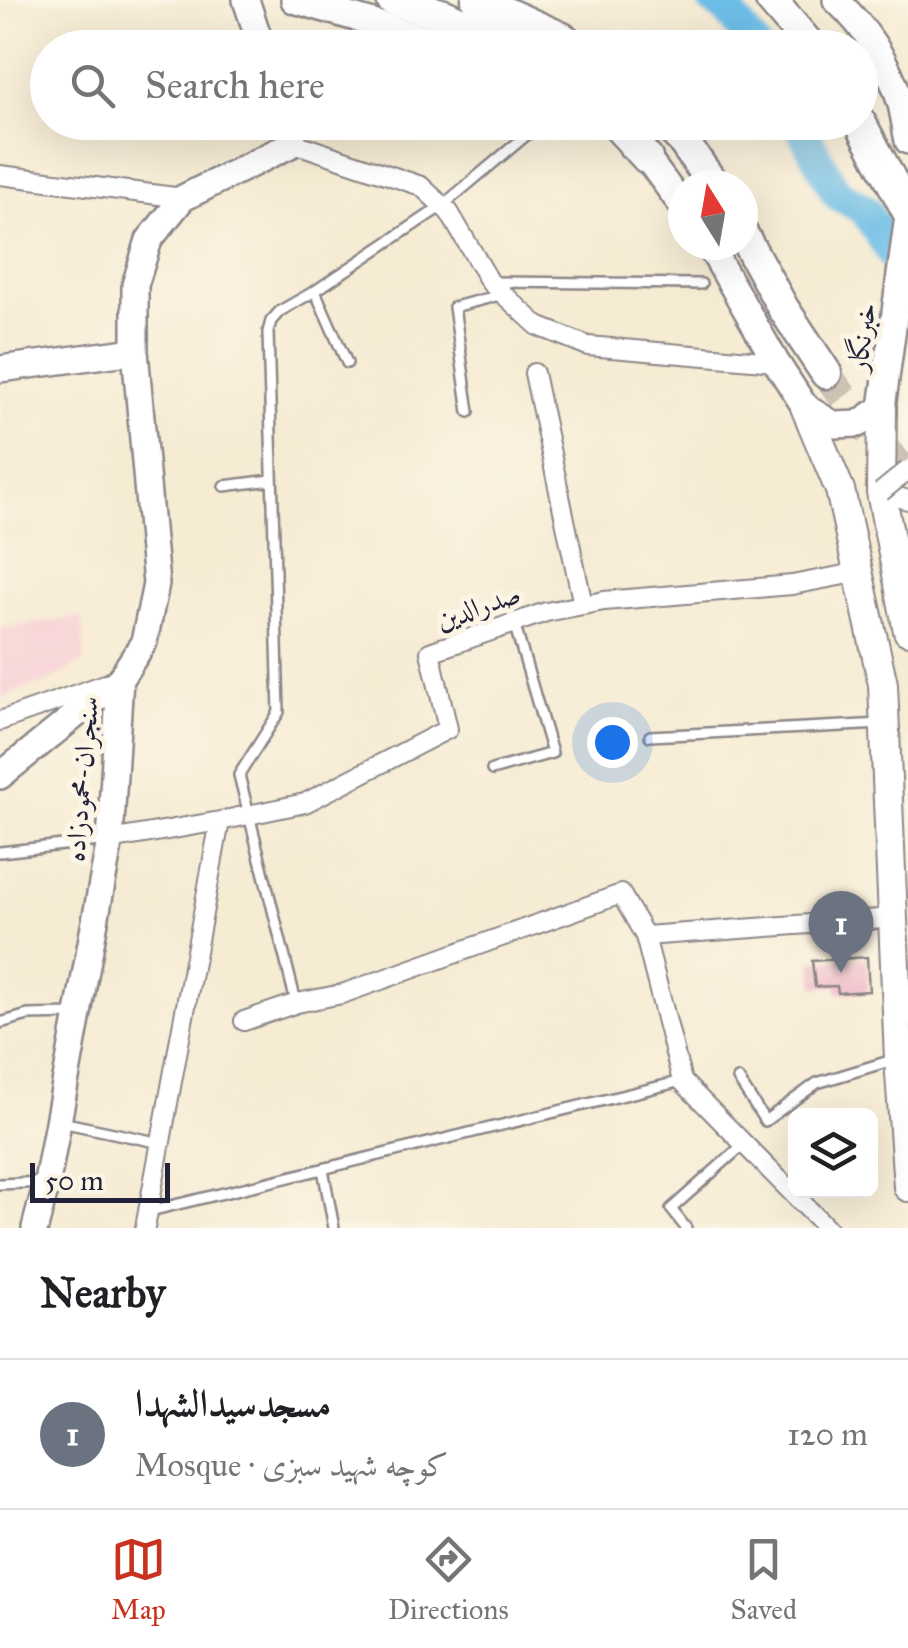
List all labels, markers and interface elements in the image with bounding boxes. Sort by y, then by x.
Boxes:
search box [30,30,878,140]
icon: search [65,58,120,113]
text: Search here [145,62,325,108]
north arrow [668,170,758,260]
street label: خبرنگار [839,301,884,377]
street label: صدرالدین [431,576,525,637]
street label: سنجران-محمودزاده [57,695,106,863]
your location [587,717,638,768]
pin: 1 [808,890,874,973]
map controls [788,1108,878,1198]
button: layers [788,1108,878,1198]
scale bar [30,1158,170,1202]
text: 50 m [45,1163,104,1198]
text: Nearby [40,1267,165,1319]
text: مسجدسیدالشهدا [135,1380,331,1426]
text: 1 [66,1415,79,1454]
text: 120 m [787,1415,868,1454]
text: Mosque · کوچه شهید سبزی [135,1446,448,1485]
tab: Map [111,1532,166,1627]
tab: Directions [388,1532,509,1627]
tab: Saved [731,1532,797,1627]

